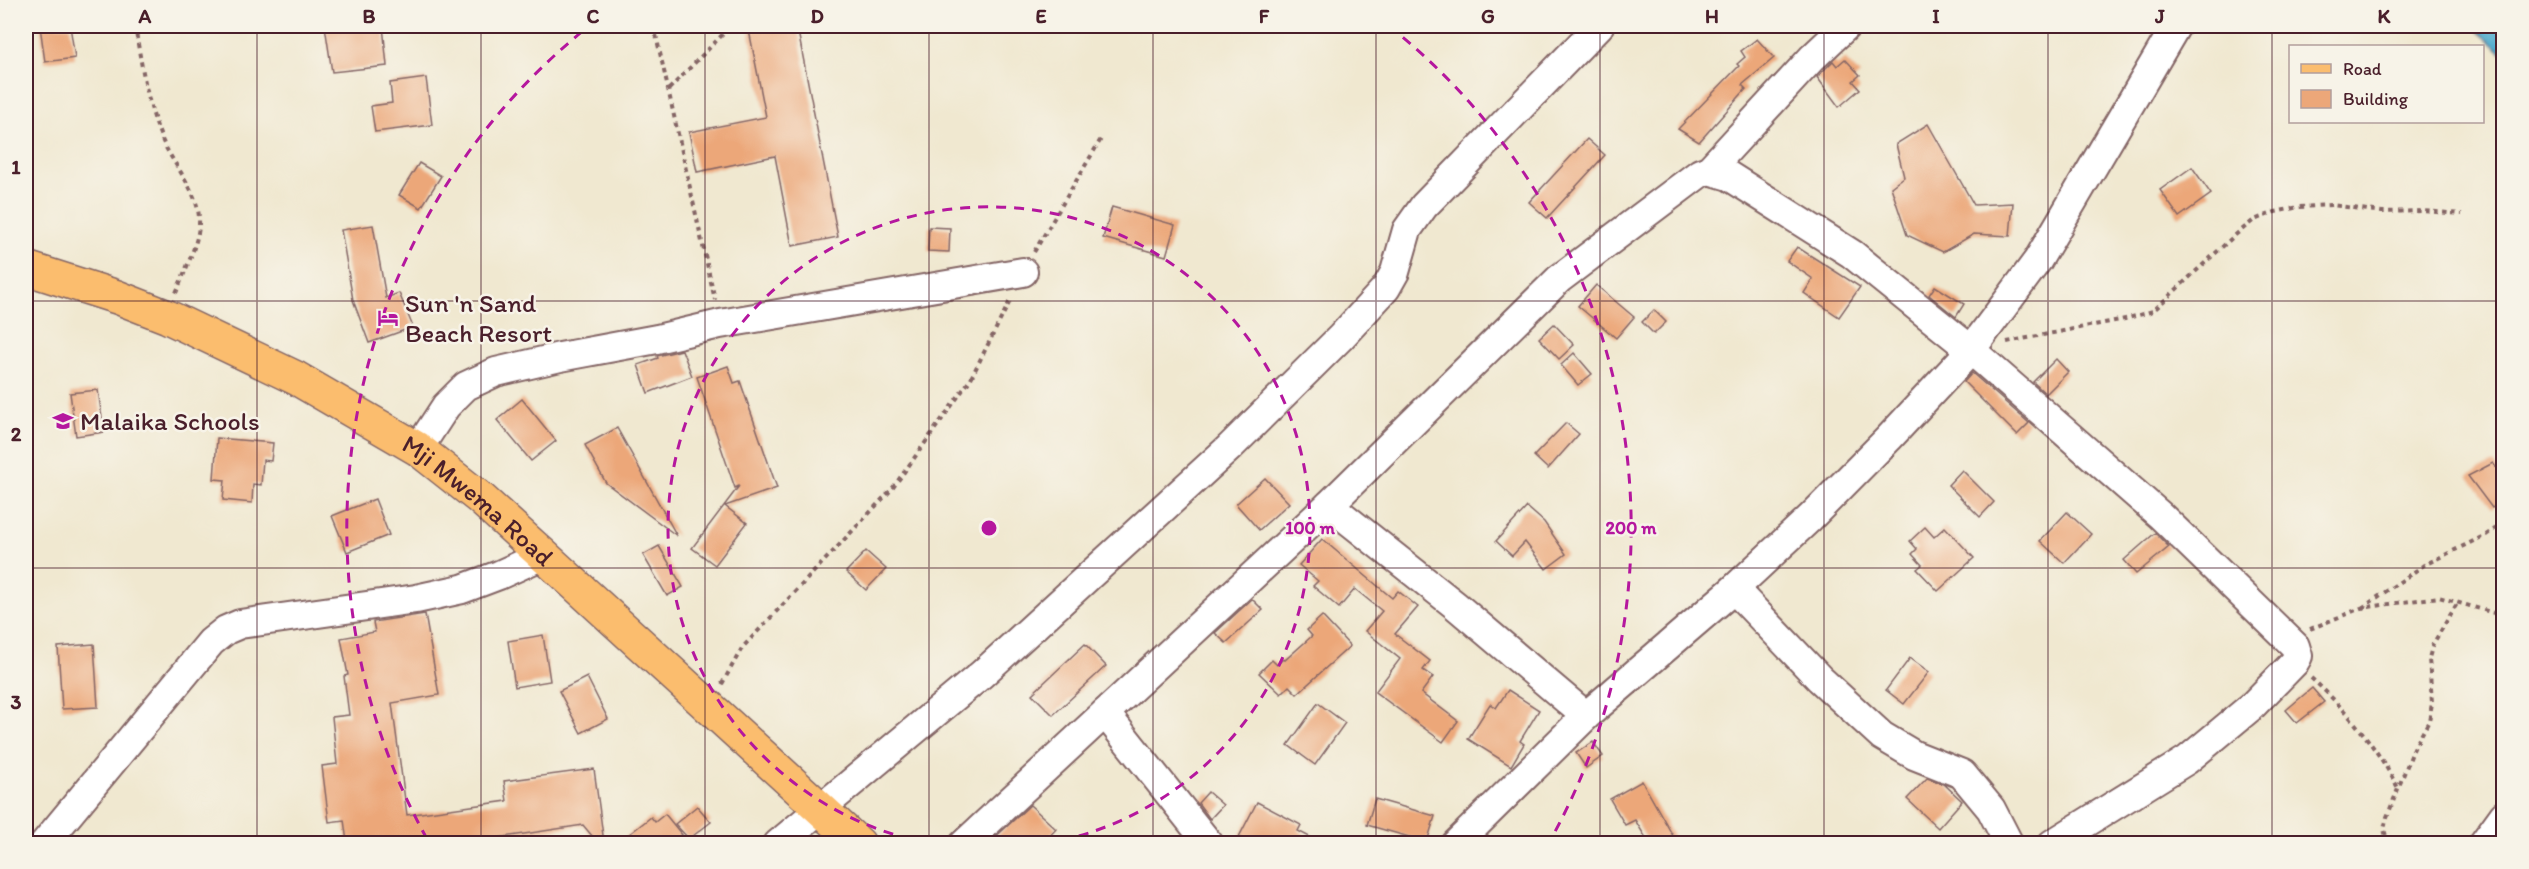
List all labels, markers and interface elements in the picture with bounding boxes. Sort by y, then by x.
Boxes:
text: A [138,4,152,28]
text: B [363,4,376,28]
text: C [587,4,600,28]
text: D [810,4,824,28]
text: E [1035,4,1047,28]
text: F [1259,4,1270,28]
text: G [1481,4,1495,28]
text: H [1705,4,1719,28]
text: I [1932,4,1940,28]
text: J [2154,4,2165,28]
text: K [2378,4,2392,28]
legend [2289,45,2484,123]
text: Road [2343,58,2382,80]
text: Building [2343,88,2409,110]
text: 1 [11,155,21,179]
place label: Sun 'n Sand Beach Resort [405,287,552,349]
hotel icon: Sun 'n Sand Beach Resort [376,306,400,330]
place label: Malaika Schools [80,405,260,437]
school or university icon: Malaika Schools [51,409,75,433]
text: 2 [11,422,22,446]
street label: Mji Mwema Road [397,427,561,573]
text: 100 m [1285,517,1336,539]
text: 200 m [1606,517,1657,539]
centre of rings [979,518,999,538]
text: 3 [11,690,22,714]

